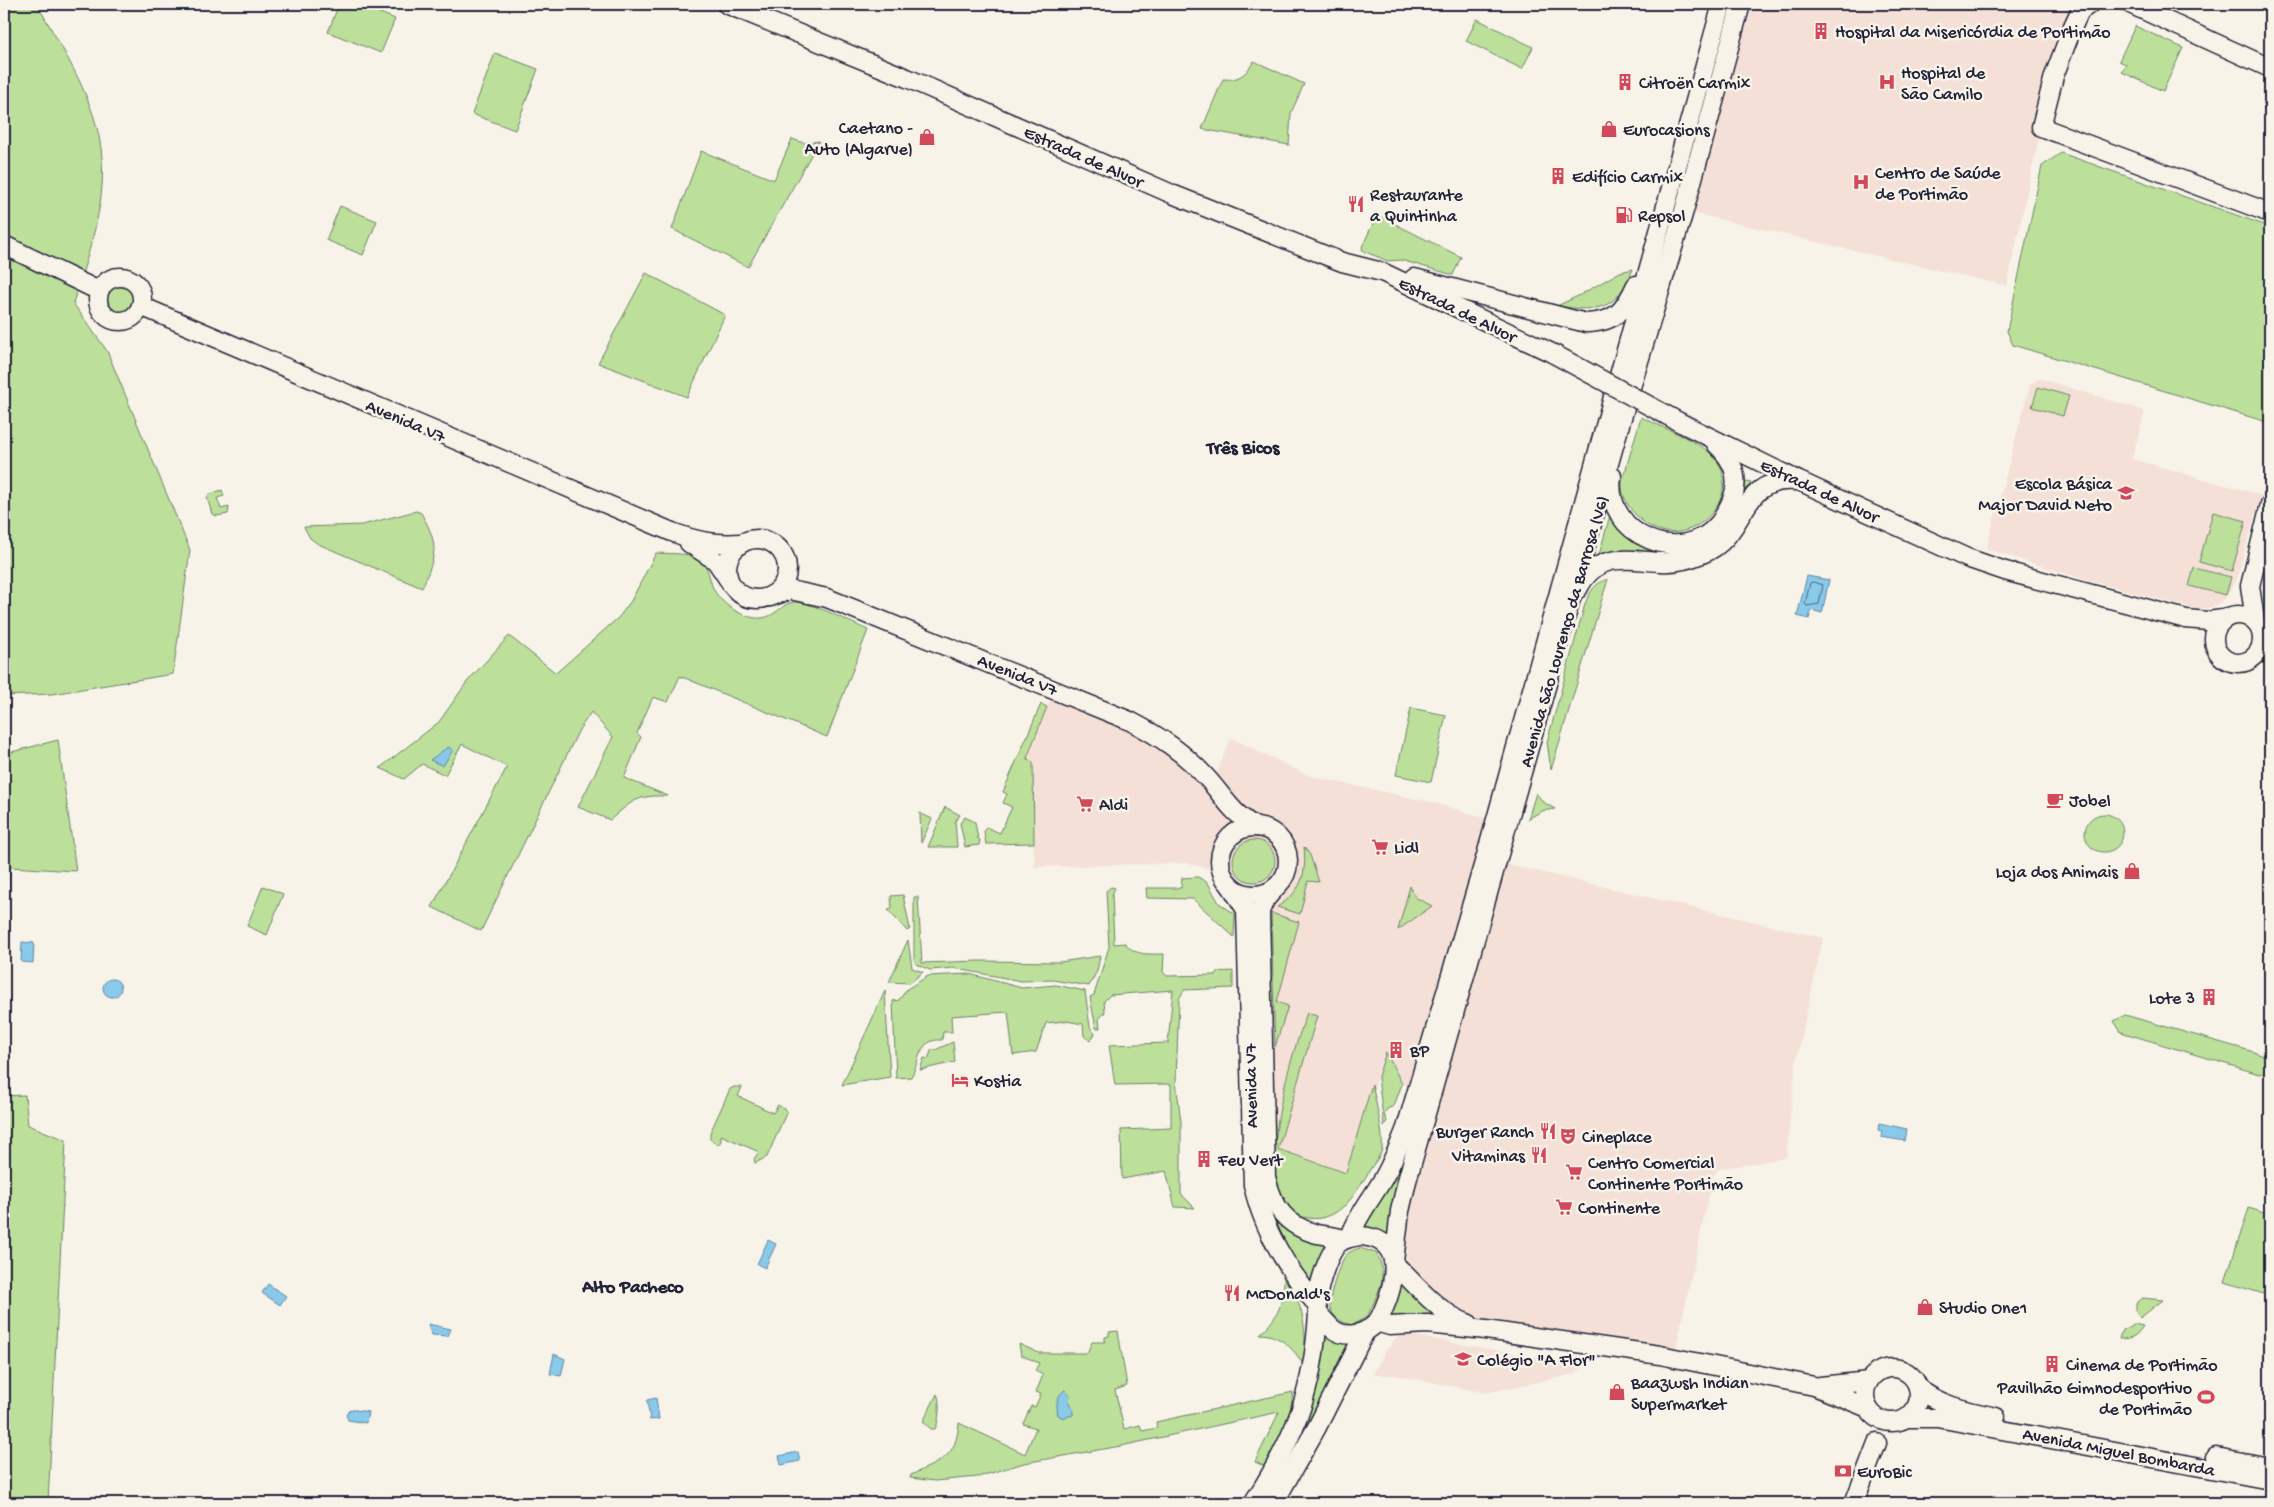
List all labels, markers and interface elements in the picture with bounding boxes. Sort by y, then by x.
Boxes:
building icon: Hospital da Misericórdia de Portimão [1811,21,1831,41]
place label: Hospital da Misericórdia de Portimão [1835,23,2111,44]
place label: Hospital de São Camilo [1901,64,1986,106]
building icon: Citroën Carmix [1615,72,1635,92]
hospital icon: Hospital de São Camilo [1877,72,1897,92]
place label: Citroën Carmix [1639,74,1751,95]
place label: Caetano - Auto (Algarve) [804,119,913,161]
shop icon: Eurocasions [1599,119,1619,139]
place label: Eurocasions [1623,121,1711,142]
street label: Estrada de Alvor [1020,123,1148,195]
shop icon: Caetano - Auto (Algarve) [917,127,937,147]
place label: Centro de Saúde de Portimão [1875,164,2001,206]
building icon: Edifício Carmix [1548,166,1568,186]
place label: Edifício Carmix [1572,168,1684,189]
hospital icon: Centro de Saúde de Portimão [1851,172,1871,192]
place label: Restaurante a Quintinha [1370,186,1463,228]
restaurant icon: Restaurante a Quintinha [1346,194,1366,214]
fuel station icon: Repsol [1614,205,1634,225]
place label: Repsol [1638,207,1686,228]
street label: Estrada de Alvor [1394,274,1521,350]
street label: Avenida V7 [362,396,449,449]
district label: Três Bicos [1205,438,1280,461]
street label: Estrada de Alvor [1756,456,1883,530]
place label: Escola Básica Major David Neto [1978,475,2113,517]
school or university icon: Escola Básica Major David Neto [2116,483,2136,503]
street label: Avenida São Lourenço da Barrosa (V6) [1516,493,1614,770]
street label: Avenida V7 [974,651,1061,702]
cafe icon: Jobel [2045,790,2065,810]
place label: Jobel [2069,792,2111,813]
supermarket icon: Aldi [1075,794,1095,814]
place label: Aldi [1099,796,1128,817]
supermarket icon: Lidl [1370,837,1390,857]
place label: Lidl [1394,839,1419,860]
shop icon: Loja dos Animais [2122,861,2142,881]
place label: Loja dos Animais [1995,863,2119,884]
building icon: Lote 3 [2199,987,2219,1007]
place label: Lote 3 [2149,989,2195,1010]
building icon: BP [1386,1040,1406,1060]
place label: BP [1409,1042,1430,1063]
street label: Avenida V7 [1241,1043,1264,1128]
hotel icon: Kostia [950,1070,970,1090]
place label: Kostia [974,1072,1022,1093]
restaurant icon: Burger Ranch [1538,1121,1558,1141]
place label: Burger Ranch [1435,1123,1534,1144]
theatre icon: Cineplace [1558,1126,1578,1146]
place label: Cineplace [1582,1128,1652,1149]
restaurant icon: Vitaminas [1529,1145,1549,1165]
place label: Vitaminas [1451,1147,1526,1168]
building icon: Feu Vert [1194,1149,1214,1169]
place label: Feu Vert [1217,1151,1284,1172]
place label: Centro Comercial Continente Portimão [1588,1154,1743,1196]
supermarket icon: Centro Comercial Continente Portimão [1564,1162,1584,1182]
supermarket icon: Continente [1554,1197,1574,1217]
place label: Continente [1578,1199,1661,1220]
district label: Alto Pacheco [581,1277,684,1300]
restaurant icon: McDonald's [1222,1283,1242,1303]
place label: McDonald's [1246,1285,1331,1306]
shop icon: Studio One1 [1915,1297,1935,1317]
place label: Studio One1 [1939,1299,2027,1320]
school or university icon: Colégio "A Flor" [1453,1349,1473,1369]
place label: Colégio "A Flor" [1477,1351,1596,1372]
building icon: Cinema de Portimão [2042,1354,2062,1374]
place label: Cinema de Portimão [2066,1356,2218,1377]
place label: Baazwsh Indian Supermarket [1630,1374,1749,1416]
place label: Pavilhão Gimnodesportivo de Portimão [1997,1379,2192,1421]
shop icon: Baazwsh Indian Supermarket [1607,1382,1627,1402]
sports icon: Pavilhão Gimnodesportivo de Portimão [2196,1387,2216,1407]
street label: Avenida Miguel Bombarda [2021,1425,2217,1483]
bank icon: EuroBic [1833,1461,1853,1481]
place label: EuroBic [1857,1463,1912,1484]

